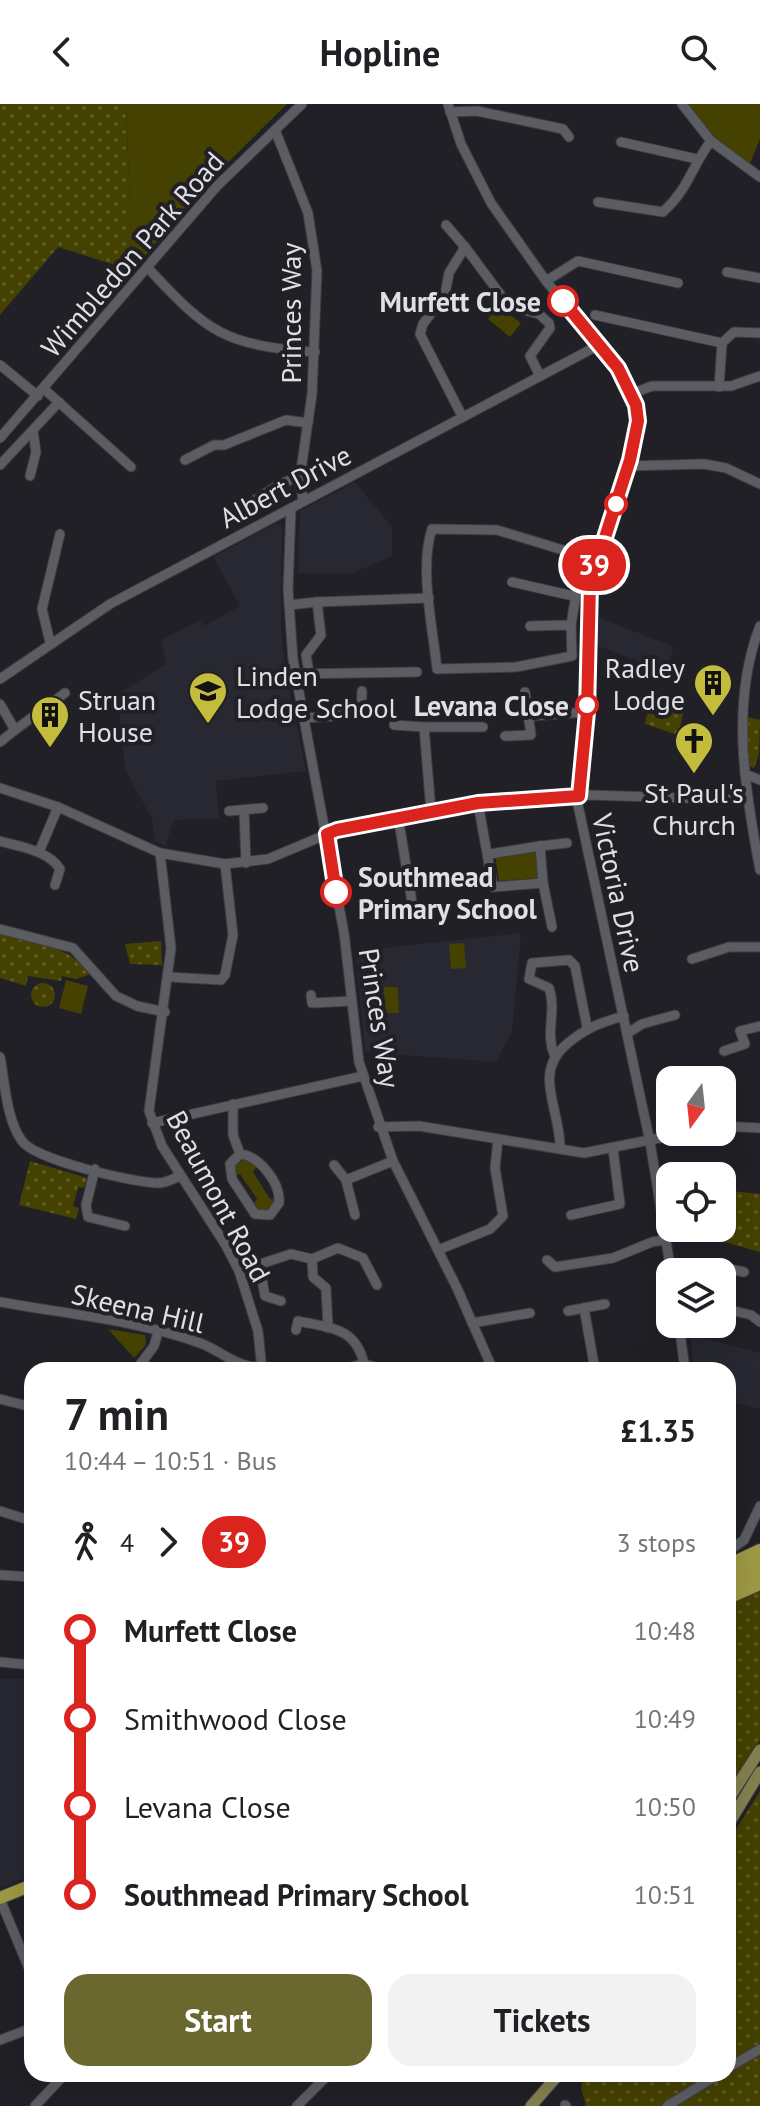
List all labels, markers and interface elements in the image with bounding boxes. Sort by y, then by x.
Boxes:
text: Hopline [320,29,440,76]
icon: back [40,30,84,74]
icon: search [676,30,720,74]
street label: Wimbledon Park Road [32,143,232,365]
street label: Princes Way [272,243,309,383]
place label: Murfett Close [380,283,541,320]
marker: Murfett Close [548,286,578,316]
street label: Albert Drive [213,436,357,536]
unlabelled marker [605,493,627,515]
line badge: 39 [558,539,630,591]
text: 39 [578,546,610,583]
place label: Radley Lodge [605,649,685,718]
place label: Linden Lodge School [236,657,397,726]
building icon: Radley Lodge [692,662,734,717]
school or university icon: Linden Lodge School [187,670,229,725]
place label: Struan House [78,681,156,750]
place label: Levana Close [414,687,569,724]
building icon: Struan House [29,694,71,749]
marker: Levana Close [576,694,598,716]
church icon: St Paul's Church [673,720,715,775]
place label: St Paul's Church [644,774,744,843]
street label: Victoria Drive [584,809,654,976]
place label: Southmead Primary School [358,858,538,927]
marker: Southmead Primary School [321,877,351,907]
street label: Princes Way [351,946,409,1090]
north arrow [656,1066,736,1146]
map controls [656,1066,736,1338]
street label: Beaumont Road [158,1104,280,1288]
button: locate [656,1162,736,1242]
button: layers [656,1258,736,1338]
street label: Skeena Hill [68,1275,208,1341]
text: 7 min [64,1385,169,1442]
text: £1.35 [621,1411,696,1450]
text: 10:44 – 10:51 · Bus [64,1444,277,1477]
icon: walk [64,1520,108,1564]
icon: forward [146,1520,190,1564]
text: 39 [218,1523,250,1560]
text: 4 [120,1526,134,1559]
text: 3 stops [616,1526,696,1559]
text: Murfett Close [124,1611,297,1650]
text: 10:48 [634,1614,696,1647]
text: Smithwood Close [124,1699,347,1738]
text: 10:49 [634,1702,696,1735]
text: Levana Close [124,1787,291,1826]
text: 10:50 [634,1790,696,1823]
text: Southmead Primary School [124,1875,469,1914]
text: 10:51 [634,1878,696,1911]
button: Start [64,1974,372,2066]
button: Tickets [388,1974,696,2066]

